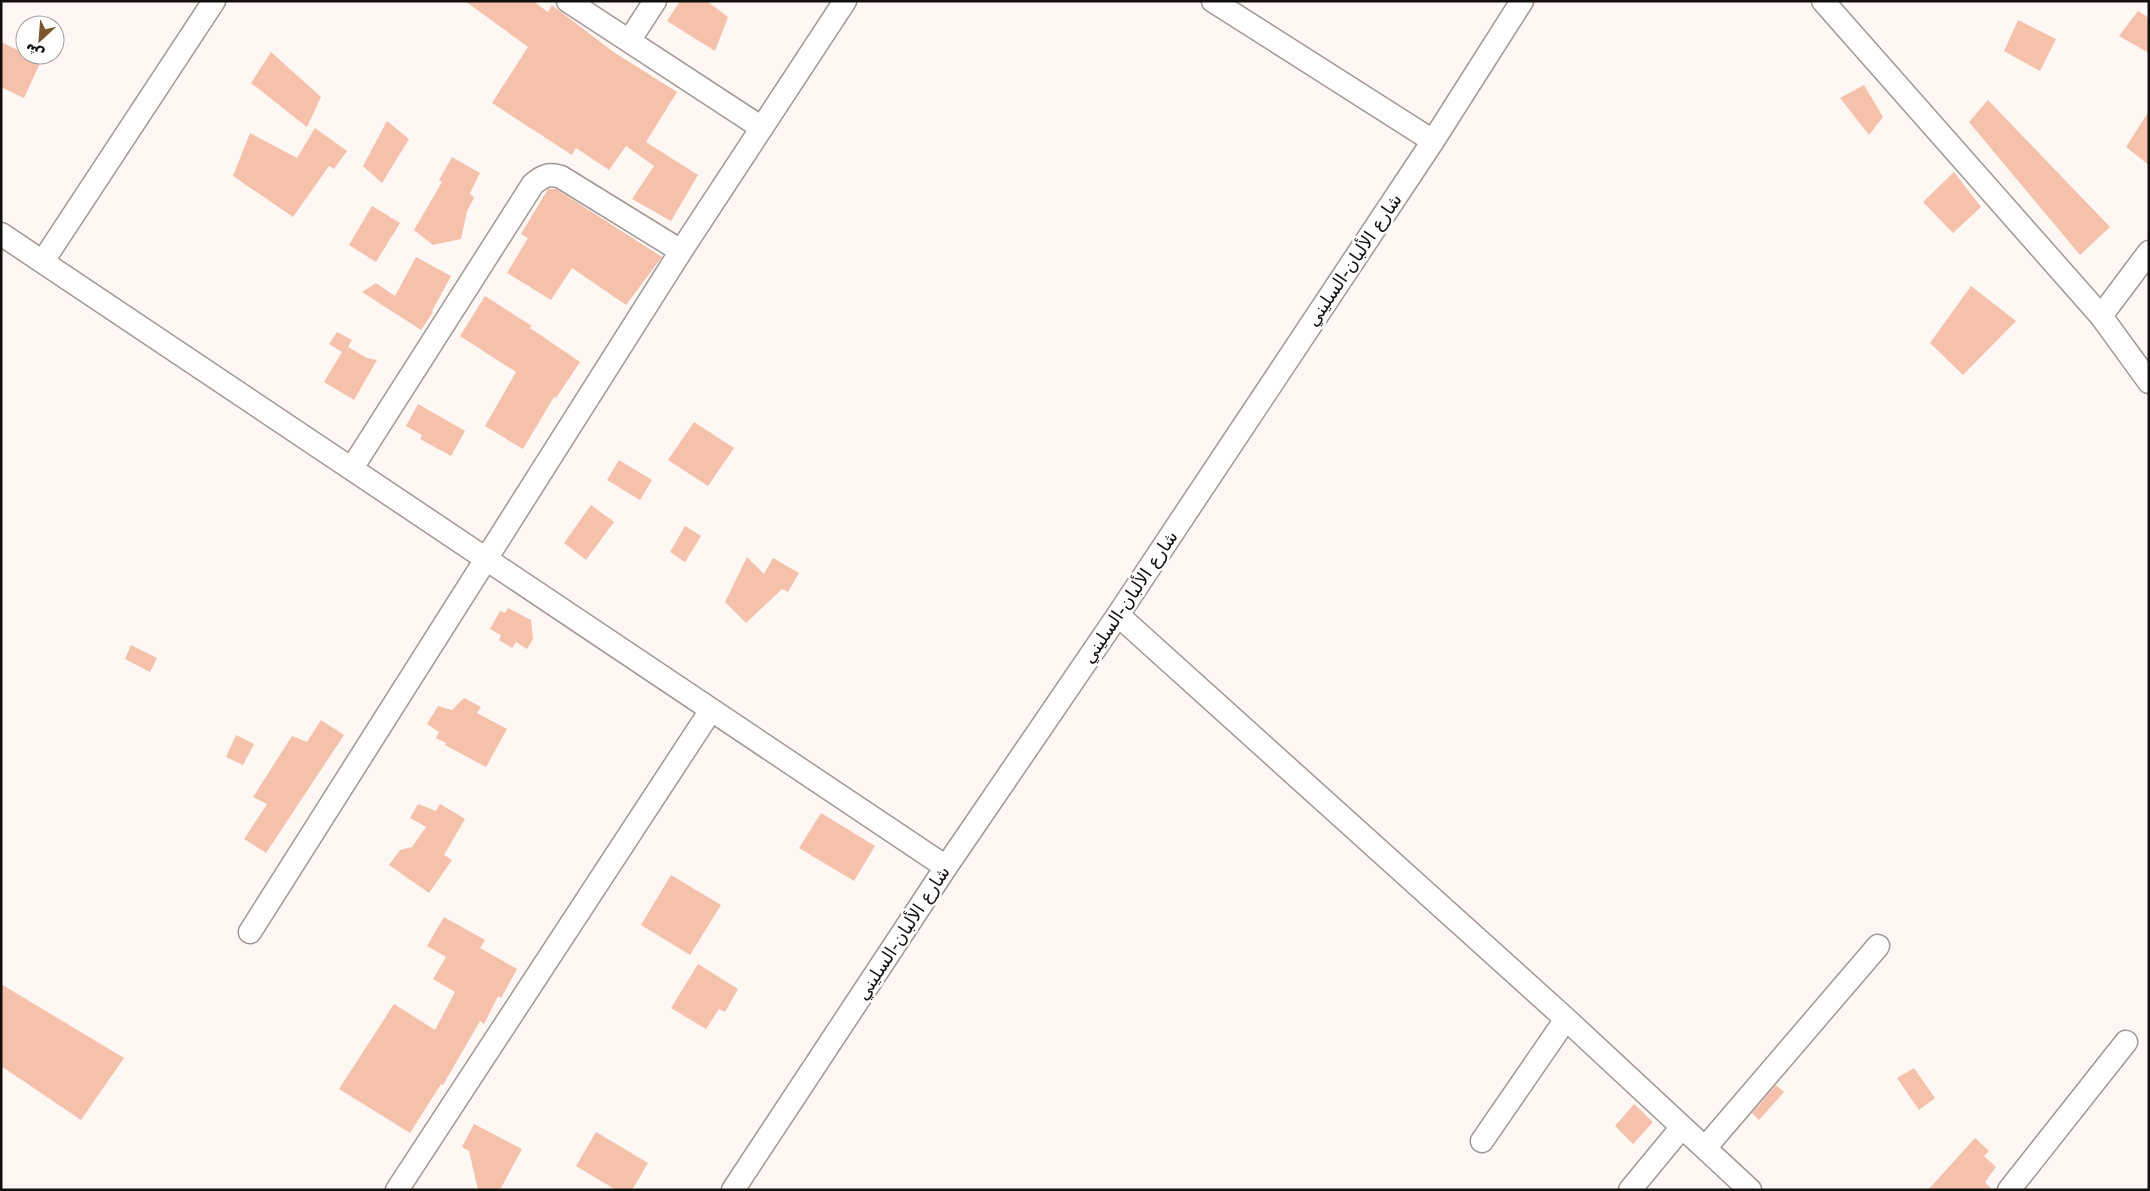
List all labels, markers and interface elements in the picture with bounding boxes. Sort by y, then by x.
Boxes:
north arrow [15,15,65,65]
text: ش [22,40,46,63]
street label: شارع الألبان-السليني [1301,189,1407,331]
street label: شارع الألبان-السليني [1077,526,1183,668]
street label: شارع الألبان-السليني [851,862,955,1004]

